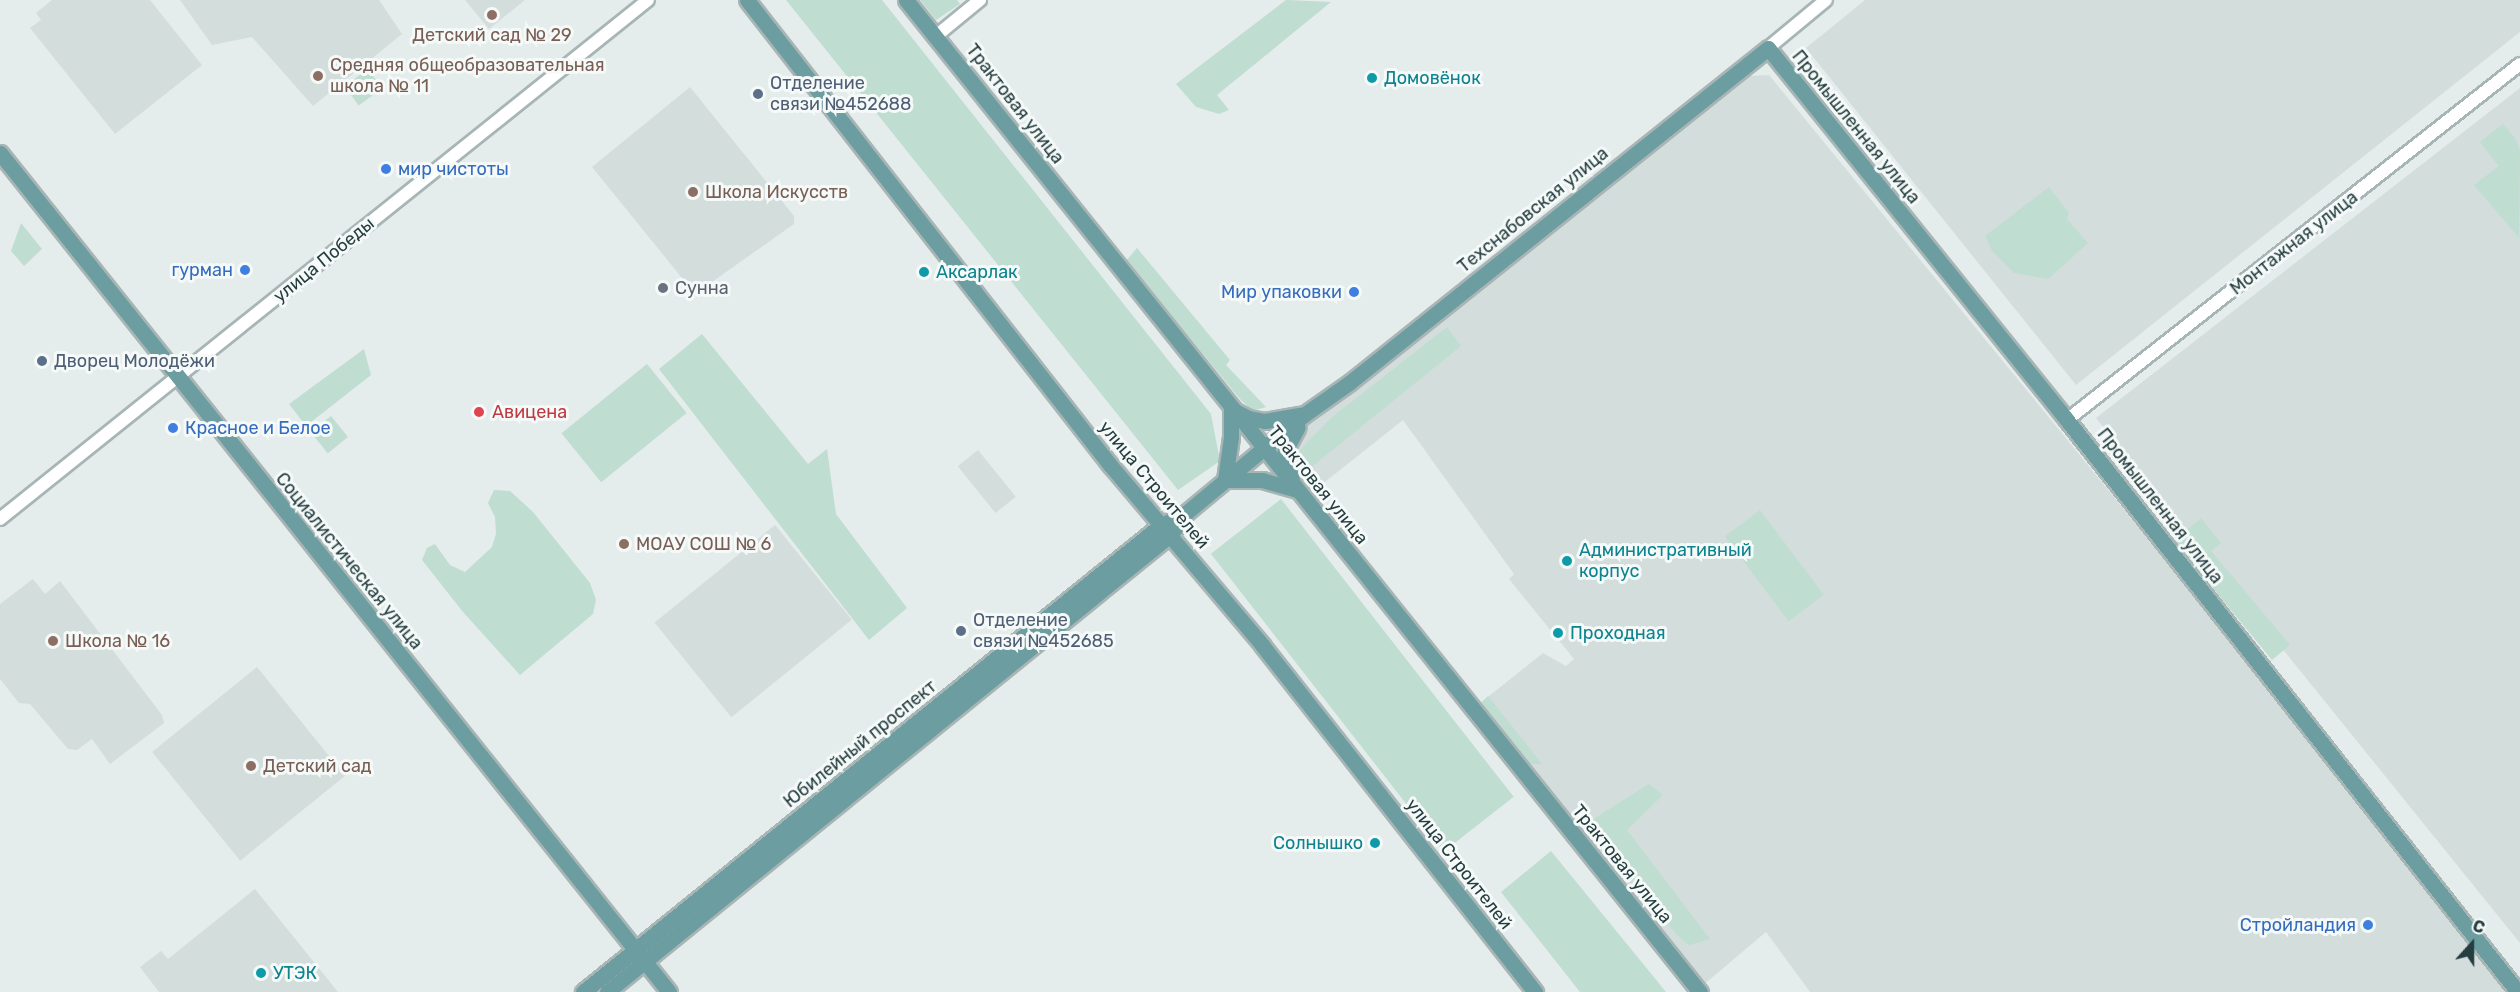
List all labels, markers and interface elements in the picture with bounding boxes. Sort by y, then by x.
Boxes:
marker: Детский сад № 29 [485,8,499,22]
place label: Детский сад № 29 [412,24,572,46]
street label: Трактовая улица [961,40,1069,168]
street label: Промышленная улица [1787,46,1925,208]
place label: Средняя общеобразовательная школа № 11 [330,55,604,98]
place label: Домовёнок [1384,67,1481,89]
marker: Средняя общеобразовательная школа № 11 [311,69,325,83]
marker: Домовёнок [1365,71,1379,85]
place label: Отделение связи №452688 [770,73,911,116]
marker: Отделение связи №452688 [751,87,765,101]
street label: Техснабовская улица [1453,143,1613,277]
place label: мир чистоты [398,158,509,180]
marker: мир чистоты [379,162,393,176]
place label: Школа Искусств [705,181,848,203]
marker: Школа Искусств [686,185,700,199]
street label: Монтажная улица [2226,186,2362,300]
street label: улица Победы [269,213,379,307]
place label: гурман [171,259,233,281]
place label: Аксарлак [936,261,1018,283]
marker: гурман [238,263,252,277]
marker: Аксарлак [917,265,931,279]
place label: Сунна [675,277,729,299]
marker: Сунна [656,281,670,295]
place label: Мир упаковки [1221,281,1342,303]
marker: Мир упаковки [1347,285,1361,299]
place label: Дворец Молодёжи [54,350,215,372]
marker: Дворец Молодёжи [35,354,49,368]
place label: Авицена [492,401,567,423]
marker: Авицена [470,403,488,421]
place label: Красное и Белое [185,417,331,439]
street label: улица Строителей [1094,417,1214,553]
marker: Красное и Белое [166,421,180,435]
street label: Трактовая улица [1264,421,1372,549]
street label: Промышленная улица [2093,424,2227,588]
street label: Социалистическая улица [271,468,427,654]
place label: МОАУ СОШ № 6 [636,533,771,555]
marker: МОАУ СОШ № 6 [617,537,631,551]
place label: Административный корпус [1579,540,1752,582]
marker: Административный корпус [1560,554,1574,568]
place label: Отделение связи №452685 [973,610,1114,652]
place label: Проходная [1570,622,1665,644]
marker: Отделение связи №452685 [954,624,968,638]
marker: Проходная [1551,626,1565,640]
place label: Школа № 16 [65,630,170,652]
marker: Школа № 16 [46,634,60,648]
street label: Юбилейный проспект [779,676,941,812]
place label: Детский сад [263,755,372,777]
marker: Детский сад [244,759,258,773]
street label: улица Строителей [1401,794,1517,934]
street label: Трактовая улица [1568,800,1676,928]
place label: Солнышко [1273,832,1363,854]
marker: Солнышко [1368,836,1382,850]
place label: Стройландия [2240,914,2356,936]
north arrow [2442,914,2502,974]
text: С [2470,916,2487,938]
marker: Стройландия [2361,918,2375,932]
place label: УТЭК [273,962,317,984]
marker: УТЭК [254,966,268,980]

